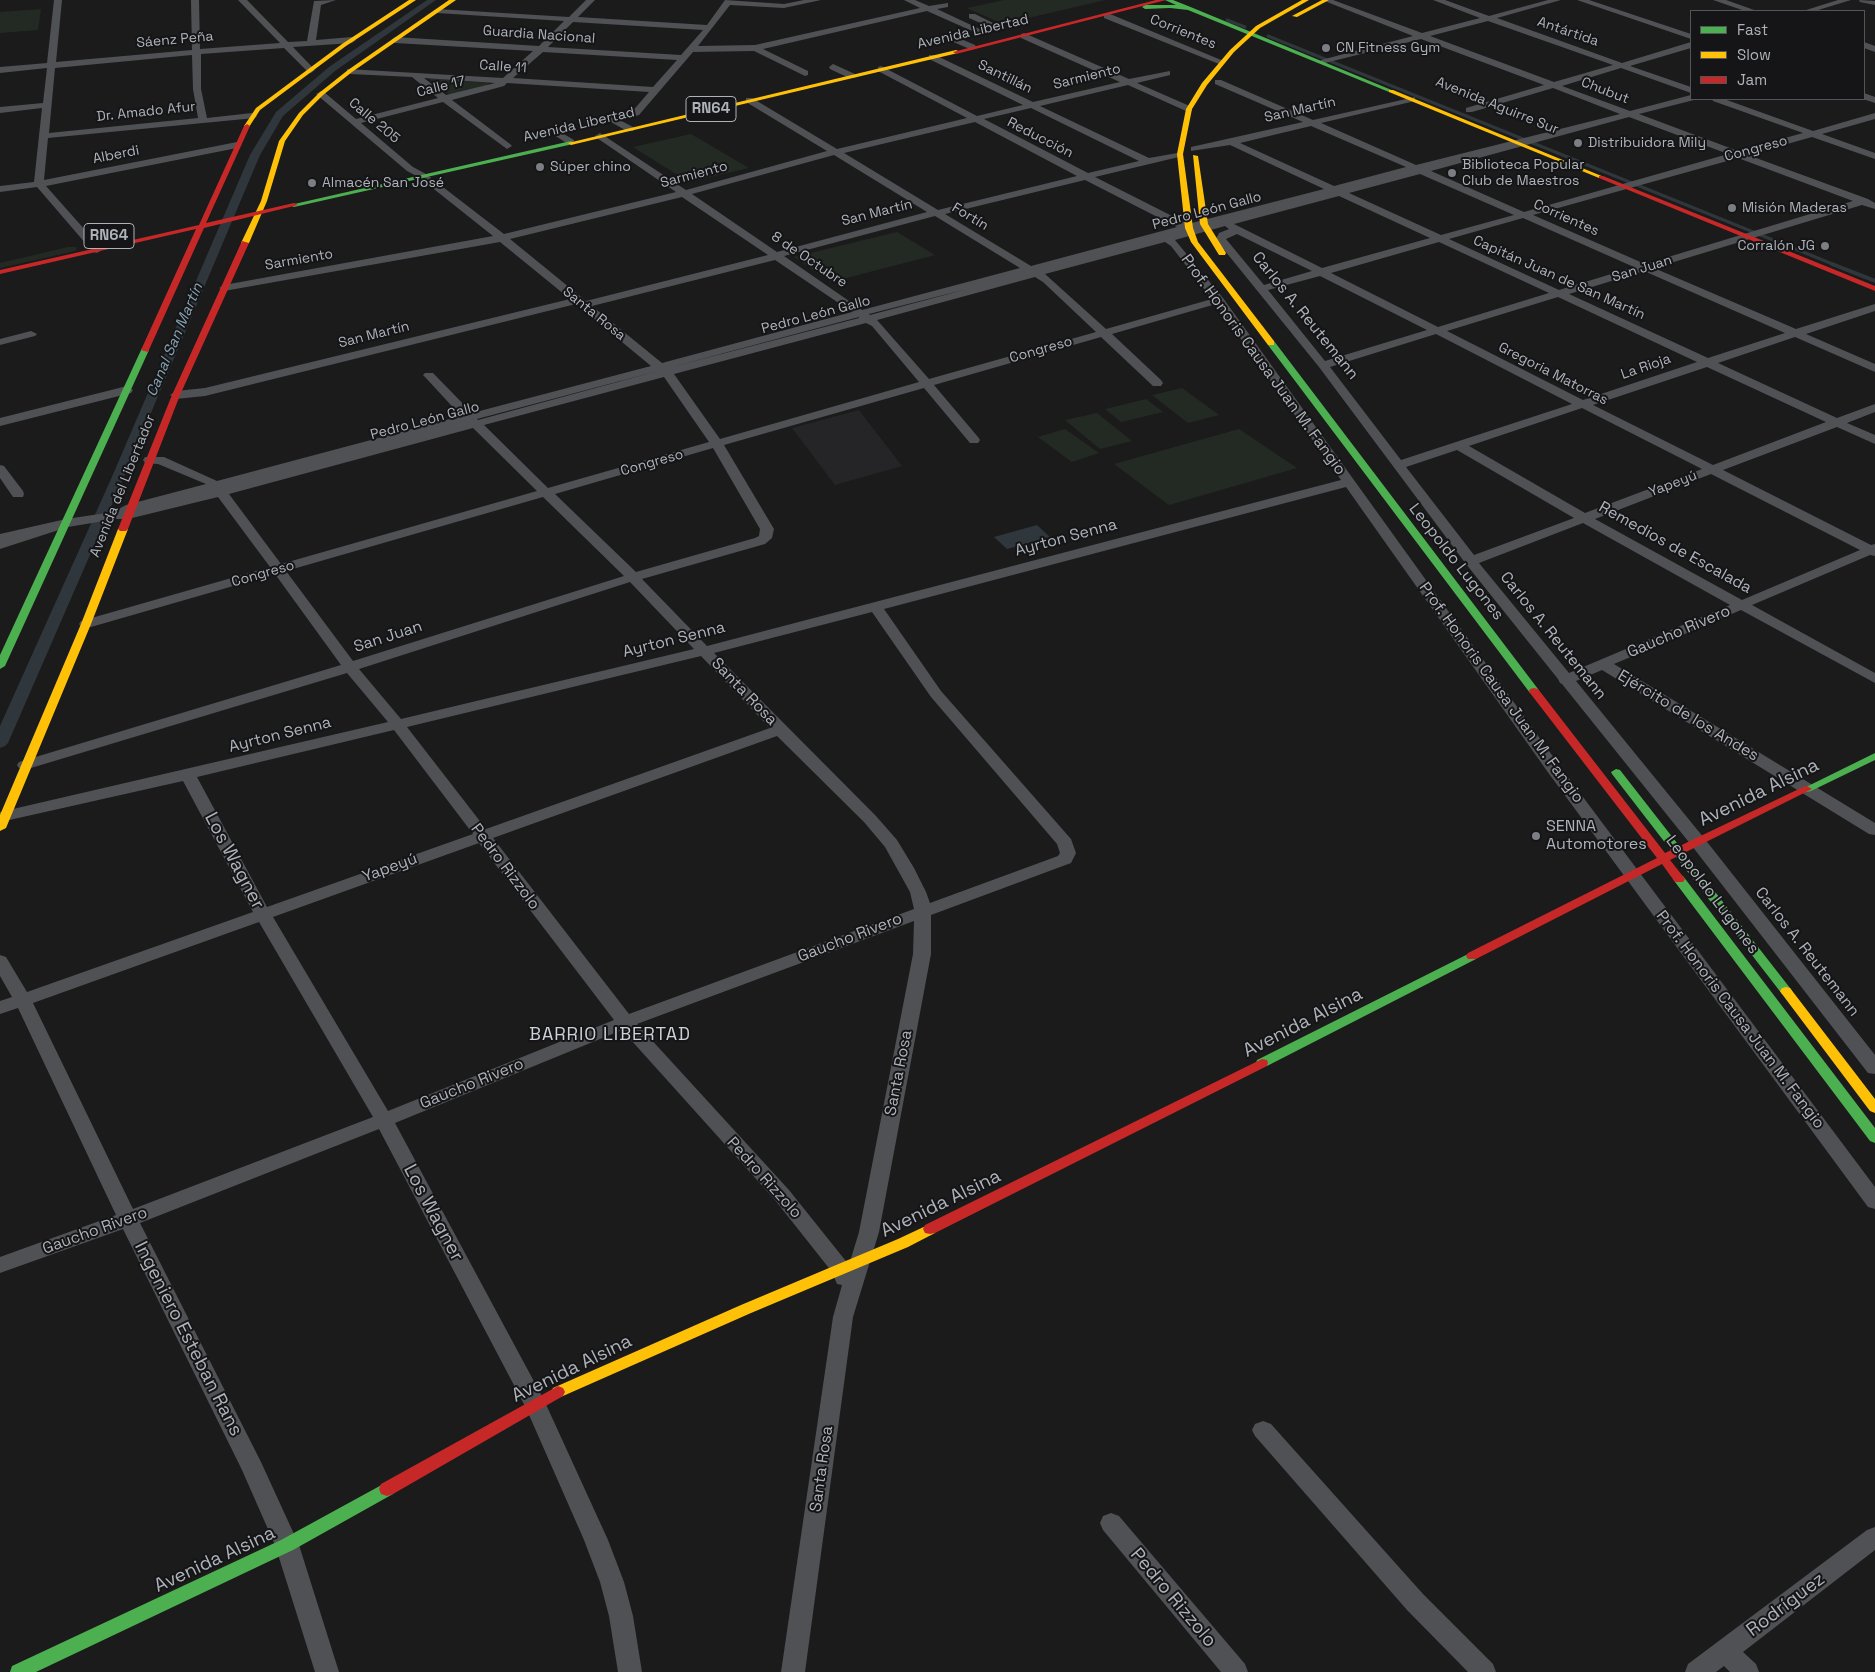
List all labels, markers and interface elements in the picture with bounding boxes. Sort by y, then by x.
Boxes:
legend [1690,10,1865,100]
street label: Avenida Libertad [916,11,1030,53]
street label: Corrientes [1147,11,1219,53]
street label: Antártida [1535,14,1601,50]
text: Fast [1737,20,1768,39]
street label: Guardia Nacional [482,23,596,47]
street label: Sáenz Peña [136,28,214,52]
place label: CN Fitness Gym [1336,40,1440,56]
marker: CN Fitness Gym [1320,42,1332,54]
text: Slow [1737,45,1771,64]
street label: Calle 11 [479,57,527,77]
street label: Santillán [975,57,1035,97]
street label: Sarmiento [1052,61,1122,93]
text: Jam [1737,70,1767,89]
street label: Calle 17 [415,73,467,101]
street label: Avenida Aguirre Sur [1433,74,1561,138]
street label: Chubut [1579,74,1631,108]
street label: San Martín [1263,94,1337,126]
street label: Calle 205 [345,95,403,147]
road number: RN64 [686,96,736,122]
street label: Dr. Amado Afur [96,98,196,126]
street label: Avenida Libertad [522,104,636,146]
street label: Reducción [1004,114,1076,162]
street label: Congreso [1723,133,1789,165]
place label: Distribuidora Mily [1588,135,1706,151]
marker: Distribuidora Mily [1572,137,1584,149]
street label: Alberdi [91,142,141,168]
place label: Biblioteca Popular Club de Maestros [1462,157,1585,190]
street label: Sarmiento [659,158,729,192]
place label: Súper chino [550,159,631,175]
marker: Súper chino [534,161,546,173]
marker: Biblioteca Popular Club de Maestros [1446,167,1458,179]
place label: Almacén San José [322,175,444,191]
marker: Almacén San José [306,177,318,189]
street label: Pedro León Gallo [1151,188,1263,234]
street label: San Martín [840,196,914,230]
street label: Corrientes [1531,196,1601,240]
street label: Fortín [949,200,991,234]
place label: Misión Maderas [1742,200,1847,216]
marker: Misión Maderas [1726,202,1738,214]
road number: RN64 [84,224,134,248]
street label: 8 de Octubre [768,228,850,292]
street label: Capitán Juan de San Martín [1470,232,1648,324]
place label: Corralón JG [1737,238,1815,254]
marker: Corralón JG [1819,240,1831,252]
street label: Sarmiento [264,246,334,274]
street label: Carlos A. Reutemann [1248,248,1362,384]
street label: Prof. Honoris Causa Juan M. Fangio [1176,251,1350,479]
street label: San Juan [1610,252,1674,286]
water label: Canal San Martín [143,281,207,399]
street label: Santa Rosa [559,284,629,344]
street label: Pedro León Gallo [760,292,872,338]
street label: San Martín [337,318,411,352]
street label: Congreso [1008,333,1074,367]
street label: Gregoria Matorras [1495,339,1611,409]
street label: La Rioja [1619,351,1673,383]
street label: Pedro León Gallo [369,398,481,444]
street label: Avenida del Libertador [87,412,159,560]
street label: Congreso [619,446,685,480]
street label: Yapeyú [1647,467,1699,501]
street label: Remedios de Escalada [1595,498,1755,598]
street label: Leopoldo Lugones [1404,500,1508,624]
street label: Ayrton Senna [1013,515,1119,561]
street label: Congreso [230,557,296,591]
street label: Carlos A. Reutemann [1496,568,1610,704]
street label: Prof. Honoris Causa Juan M. Fangio [1414,579,1588,807]
street label: Gaucho Rivero [1625,602,1733,662]
street label: San Juan [351,617,425,657]
street label: Ayrton Senna [621,618,727,662]
street label: Santa Rosa [707,654,781,730]
street label: Ejército de los Andes [1614,666,1762,766]
street label: Ayrton Senna [227,713,333,757]
street label: Avenida Alsina [1695,754,1823,832]
street label: Los Wagner [199,809,269,913]
place label: SENNA Automotores [1546,817,1647,855]
street label: Pedro Rizzolo [466,820,544,914]
marker: SENNA Automotores [1530,830,1542,842]
street label: Leopoldo Lugones [1661,832,1763,958]
street label: Yapeyú [360,849,420,887]
street label: Carlos A. Reutemann [1751,884,1863,1020]
street label: Prof. Honoris Causa Juan M. Fangio [1652,907,1828,1133]
street label: Gaucho Rivero [795,909,905,967]
street label: Avenida Alsina [1239,983,1367,1063]
district label: BARRIO LIBERTAD [527,1024,693,1046]
street label: Santa Rosa [881,1029,917,1117]
street label: Gaucho Rivero [417,1054,527,1114]
street label: Pedro Rizzolo [722,1133,806,1223]
street label: Los Wagner [398,1161,468,1265]
street label: Avenida Alsina [877,1165,1005,1243]
street label: Gaucho Rivero [40,1203,150,1259]
street label: Ingeniero Esteban Rans [129,1238,247,1440]
street label: Avenida Alsina [508,1330,636,1408]
street label: Santa Rosa [806,1425,838,1513]
street label: Avenida Alsina [151,1522,279,1598]
street label: Pedro Rizzolo [1125,1544,1221,1652]
street label: Rodríguez [1742,1568,1830,1642]

